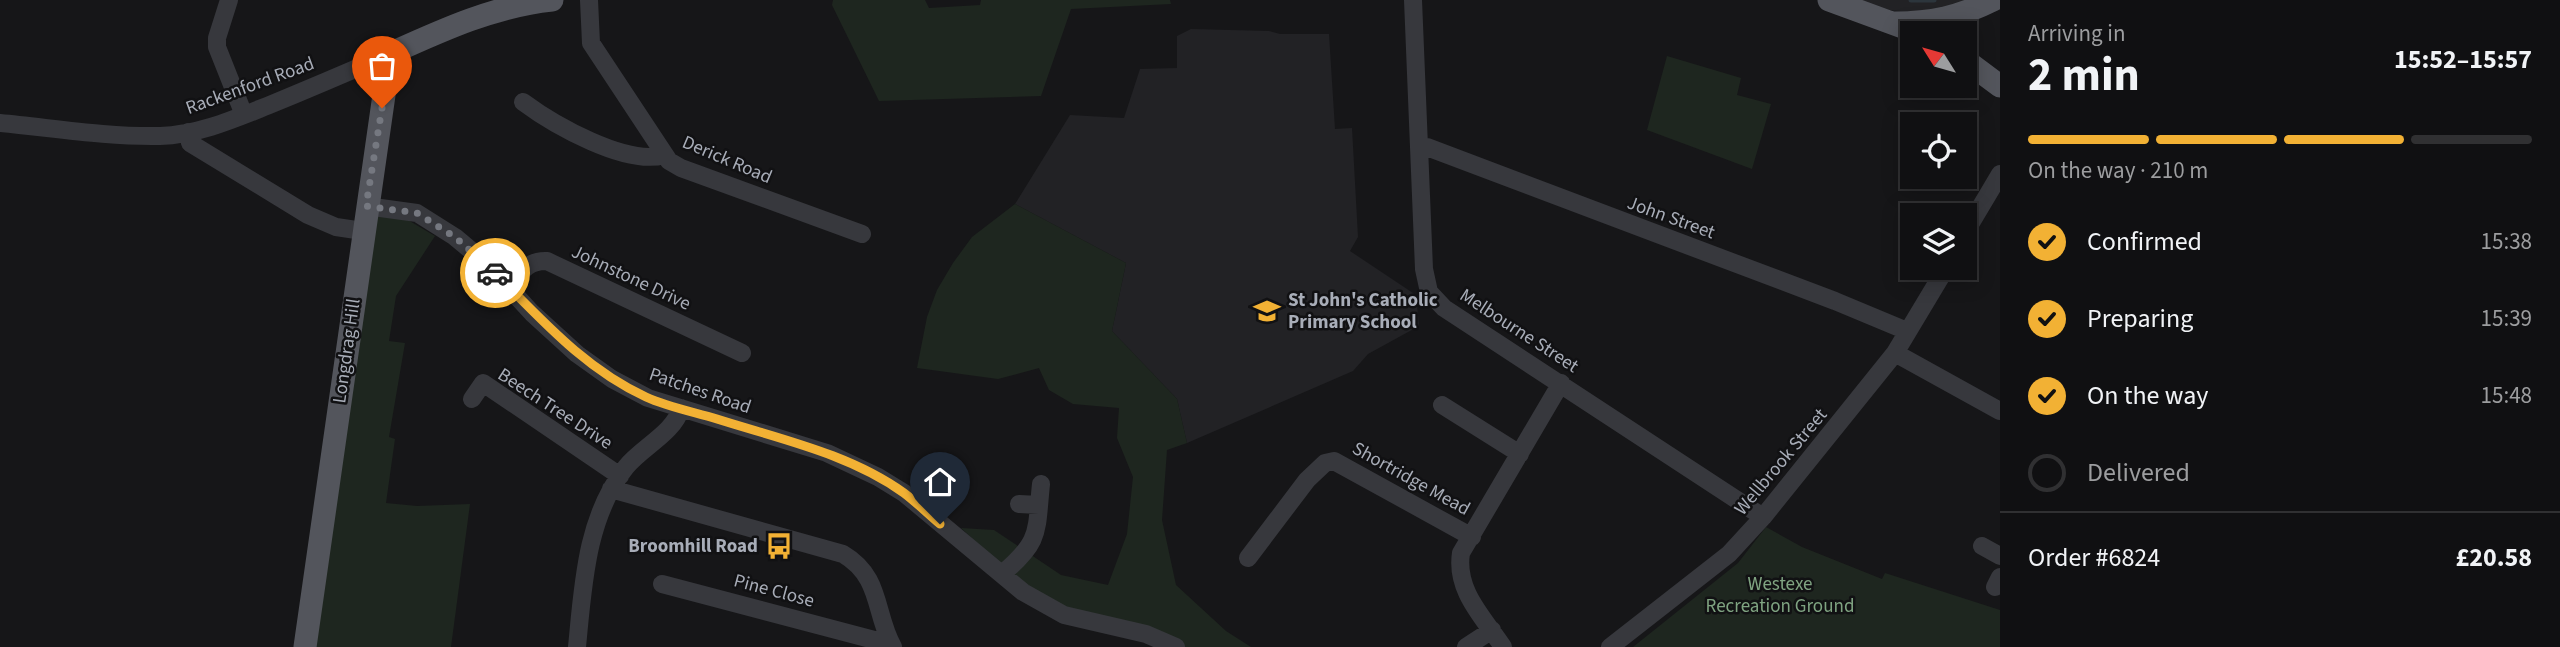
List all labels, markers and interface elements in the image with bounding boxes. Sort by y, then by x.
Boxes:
text: Arriving in [2028,17,2126,50]
north arrow [1900,21,1978,98]
map controls [1900,21,1977,280]
pin [352,36,412,108]
text: 15:52–15:57 [2394,41,2532,78]
text: 2 min [2028,43,2140,108]
icon: bag [363,47,401,85]
street label: Rackenford Road [182,50,318,122]
button: locate [1900,112,1977,189]
street label: Derick Road [678,129,776,191]
text: On the way · 210 m [2028,154,2208,187]
street label: John Street [1623,190,1719,247]
button: layers [1900,203,1977,280]
icon: check [2028,223,2066,261]
text: Confirmed [2087,223,2202,260]
text: 15:38 [2481,225,2532,258]
courier [460,238,530,308]
street label: Johnstone Drive [567,239,695,317]
icon: car [476,254,514,292]
street label: Melbourne Street [1454,282,1584,380]
place label: St John's Catholic Primary School [1288,287,1438,336]
school or university icon: St John's Catholic Primary School [1252,296,1282,326]
street label: Longdrag Hill [326,297,368,405]
icon: check [2028,300,2066,338]
text: Preparing [2087,300,2193,337]
text: 15:39 [2481,302,2532,335]
street label: Patches Road [645,361,755,421]
street label: Beech Tree Drive [492,362,618,456]
icon: check [2028,377,2066,415]
text: On the way [2087,377,2208,414]
text: 15:48 [2481,379,2532,412]
street label: Wellbrook Street [1728,402,1834,521]
street label: Shortridge Mead [1347,435,1475,523]
pin [910,452,970,524]
text: Delivered [2087,454,2190,491]
icon: home [921,463,959,501]
bus stop icon: Broomhill Road [764,531,794,561]
place label: Broomhill Road [628,533,758,560]
text: Order #6824 [2028,539,2160,576]
text: £20.58 [2456,539,2532,576]
street label: Pine Close [731,567,817,615]
park label: Westexe Recreation Ground [1706,571,1854,620]

